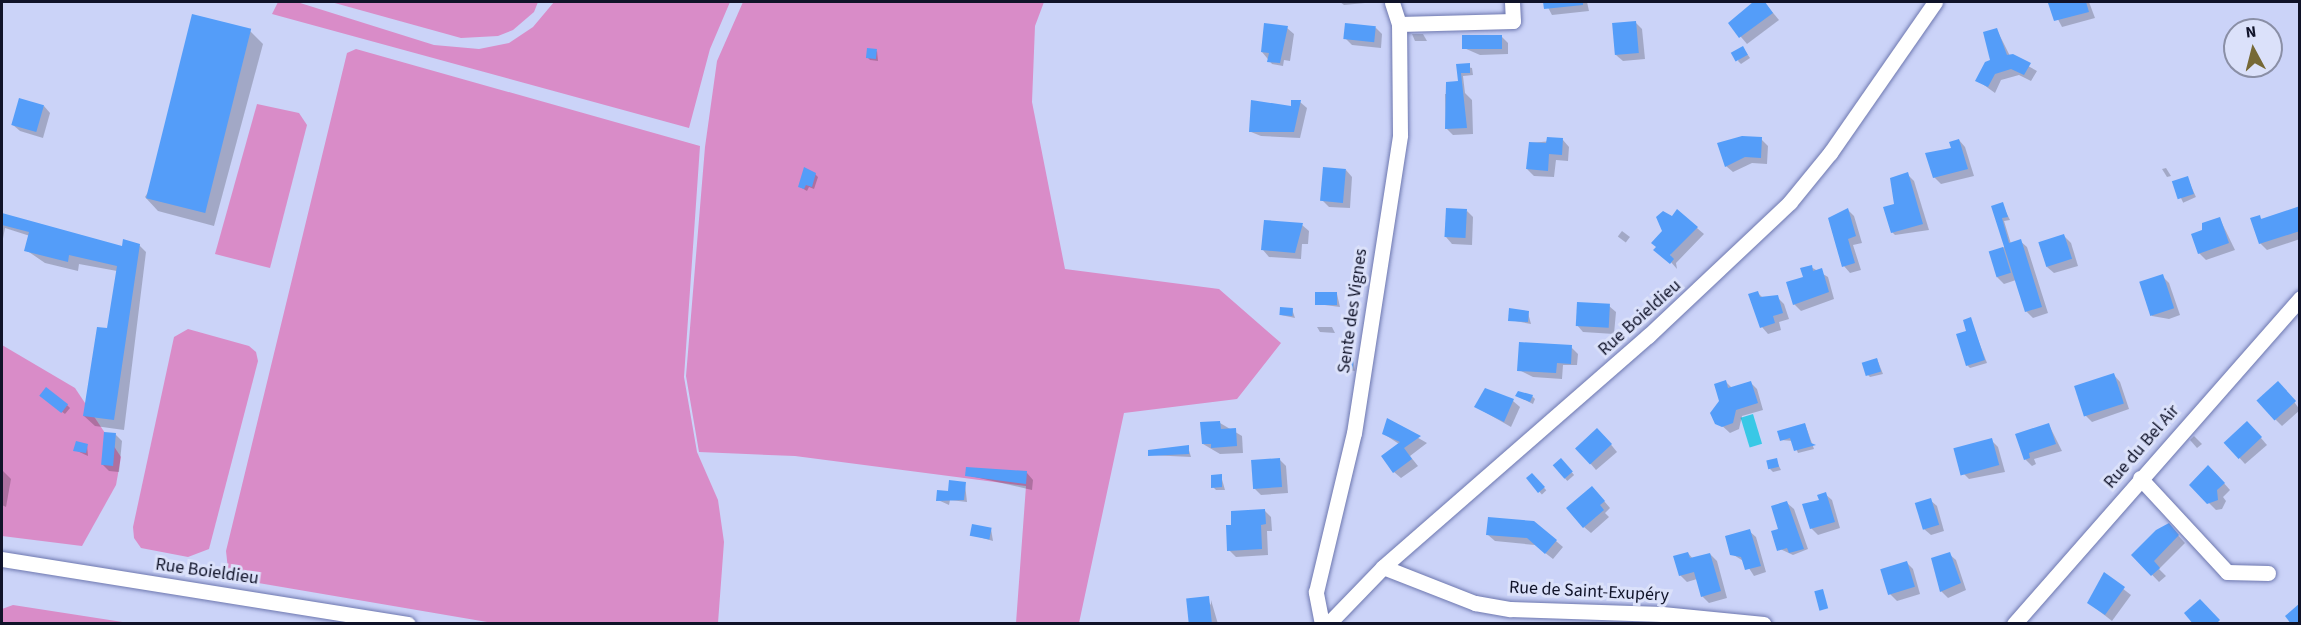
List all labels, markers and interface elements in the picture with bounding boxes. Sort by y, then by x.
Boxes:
north arrow [2223,18,2283,78]
text: N [2244,21,2258,44]
street label: Sente des Vignes [1334,247,1372,375]
street label: Rue Boieldieu [1594,275,1686,361]
street label: Rue du Bel Air [2100,401,2184,493]
street label: Rue Boieldieu [154,554,260,590]
street label: Rue de Saint-Exupéry [1509,577,1669,607]

